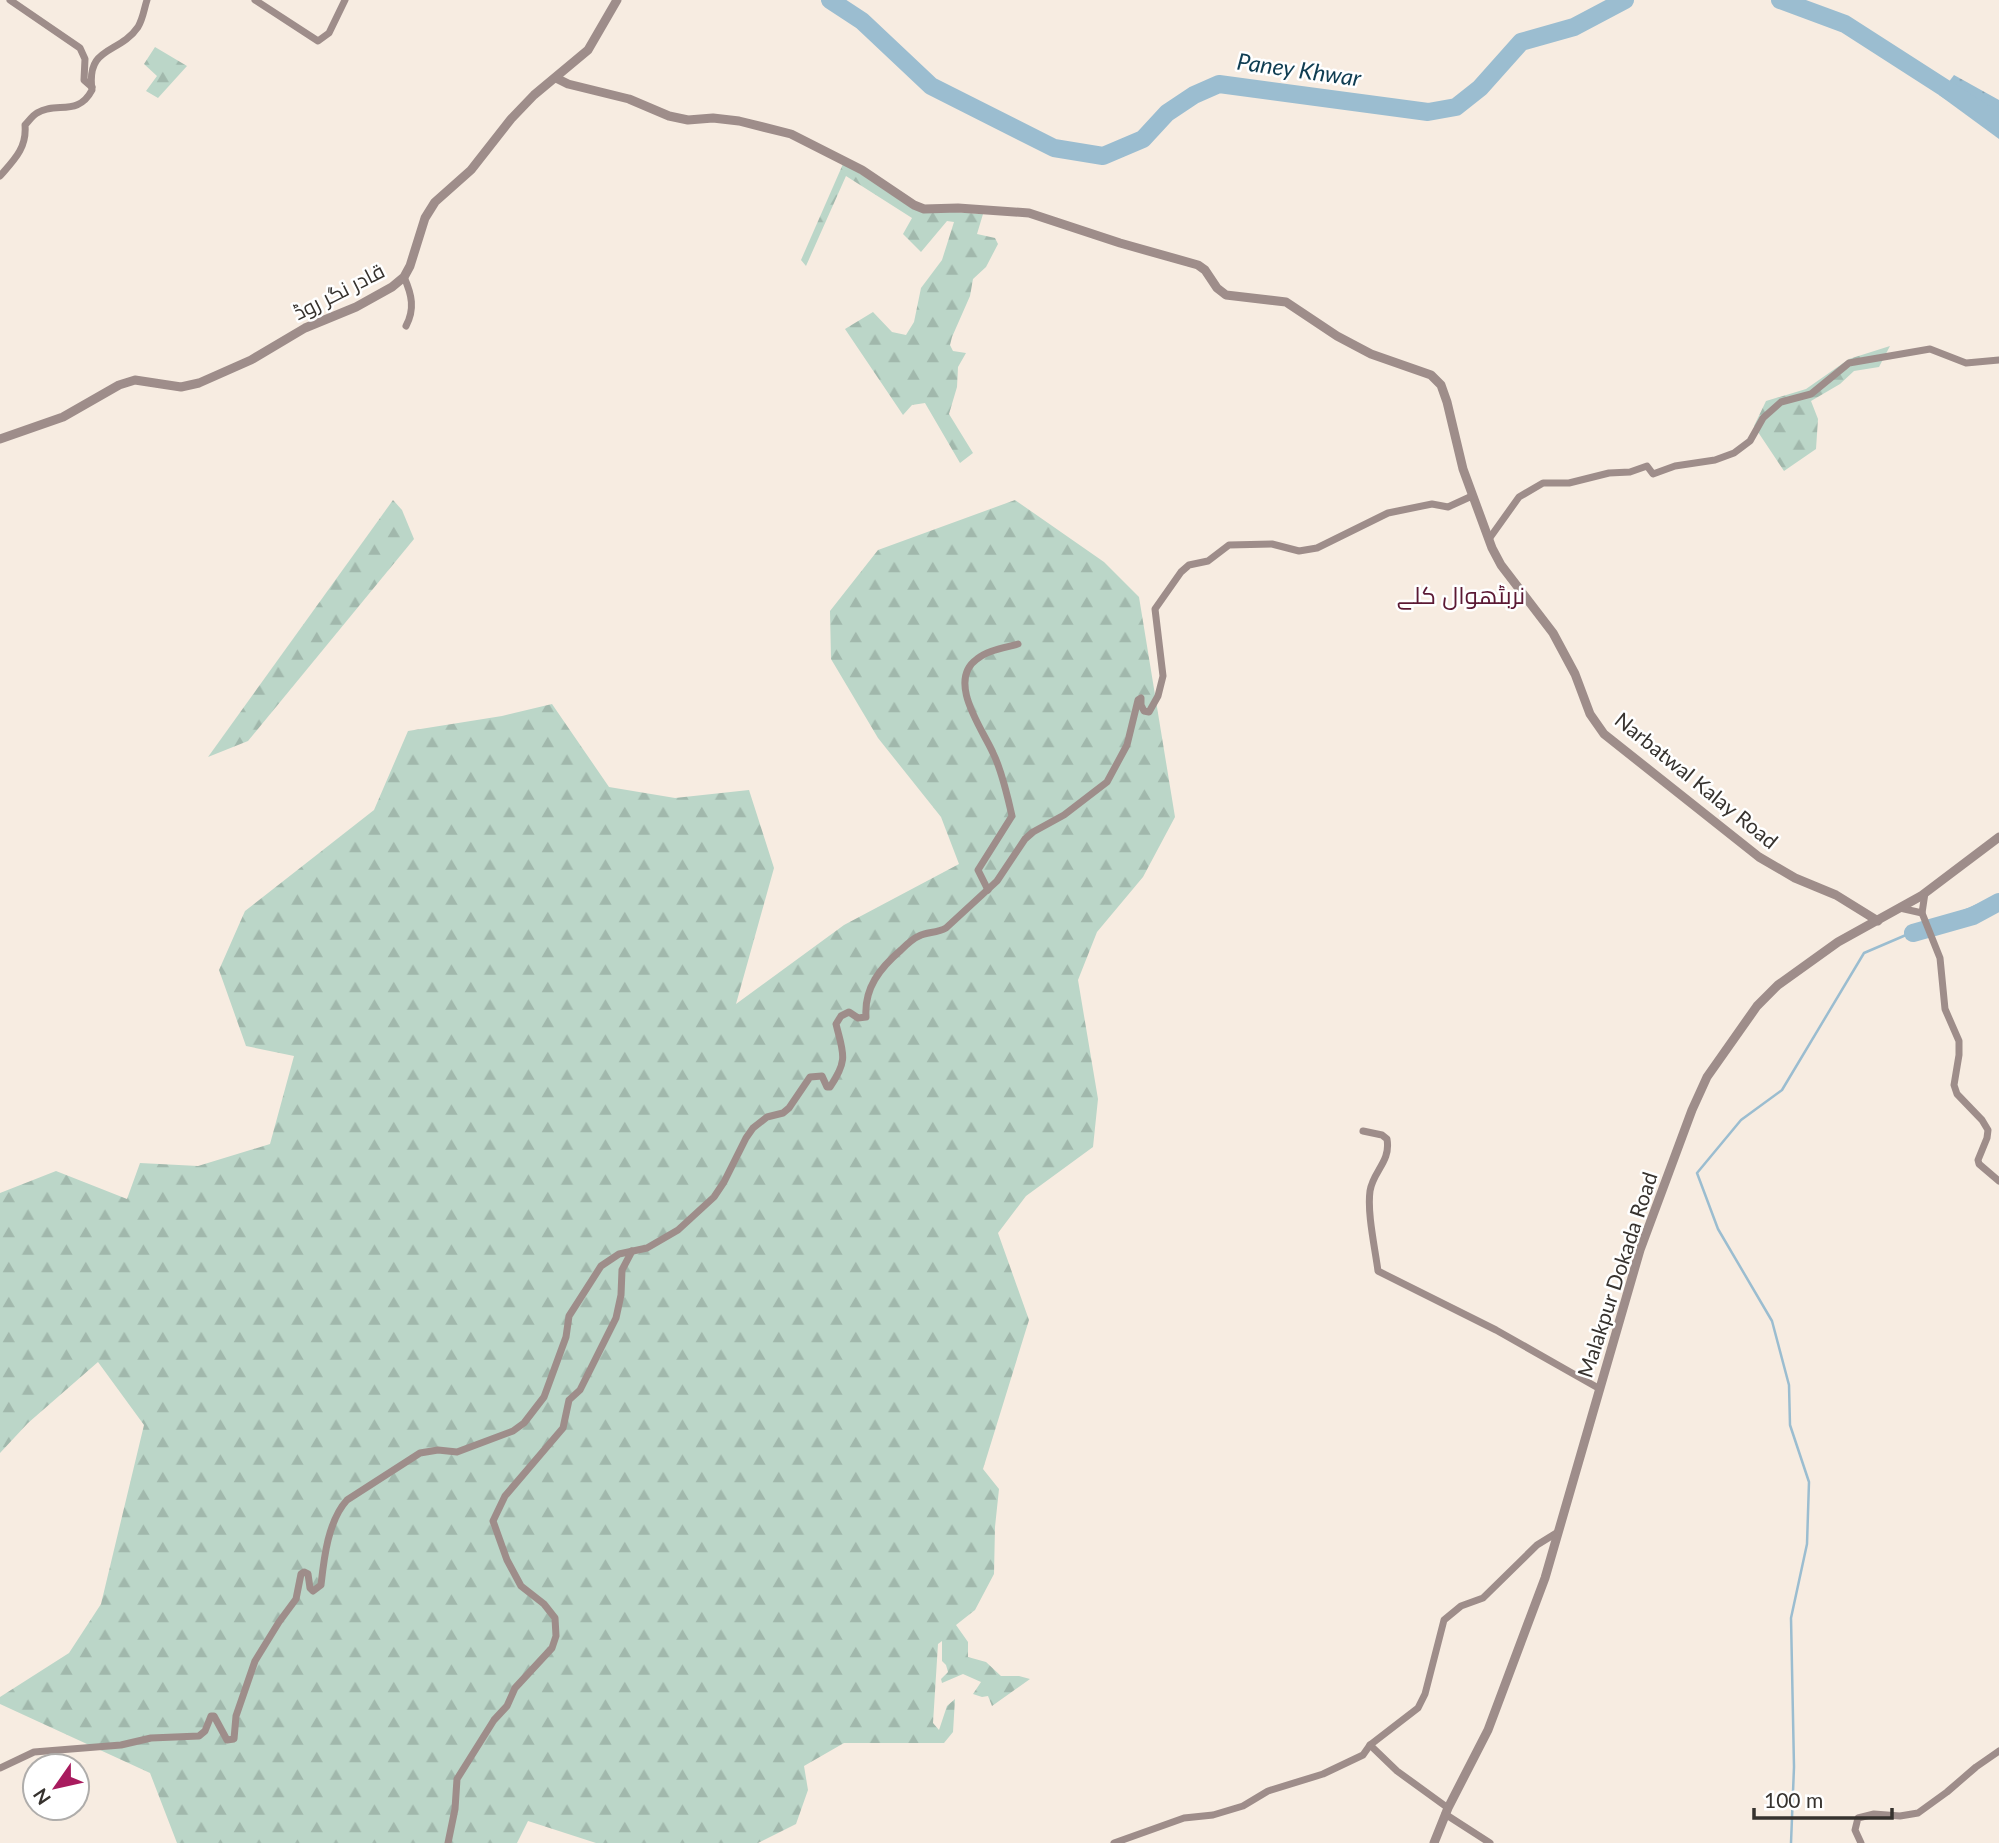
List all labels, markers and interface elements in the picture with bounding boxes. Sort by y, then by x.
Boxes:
water label: Paney Khwar [1235,46,1364,92]
street label: قادر نگر روڈ [288,257,389,325]
district label: نربٹھوال کلے [1397,580,1525,610]
street label: Narbatwal Kalay Road [1611,706,1783,853]
street label: Malakpur Dokada Road [1572,1169,1662,1381]
north arrow [21,1752,91,1822]
scale bar [1754,1776,1892,1820]
text: N [28,1784,55,1809]
text: 100 m [1764,1787,1823,1812]

